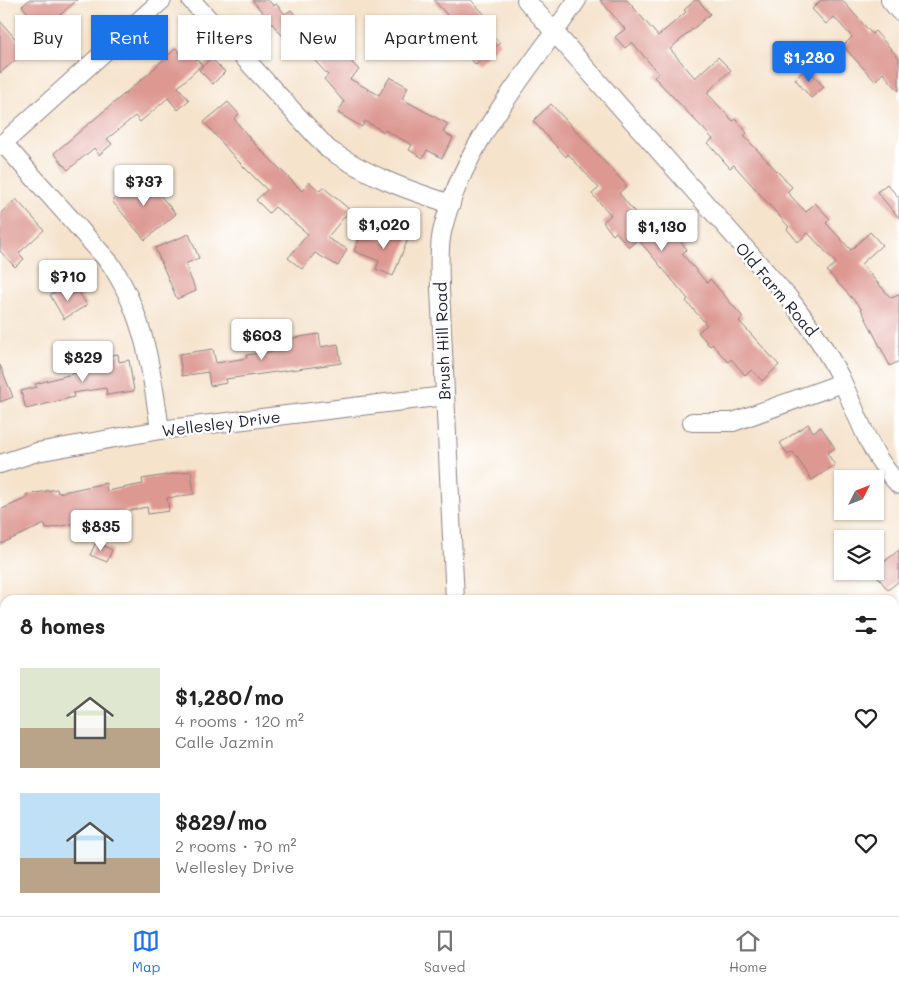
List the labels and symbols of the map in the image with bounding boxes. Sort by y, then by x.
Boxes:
pin: $1,280 [768,41,850,83]
pin: $737 [114,164,174,207]
pin: $1,020 [343,208,425,250]
pin: $1,130 [621,210,703,252]
street label: Old Farm Road [731,238,823,340]
pin: $710 [38,260,98,302]
street label: Brush Hill Road [429,282,455,400]
pin: $603 [232,318,292,361]
pin: $829 [53,340,113,383]
street label: Wellesley Drive [160,405,282,441]
north arrow [834,470,884,520]
pin: $835 [71,510,131,552]

